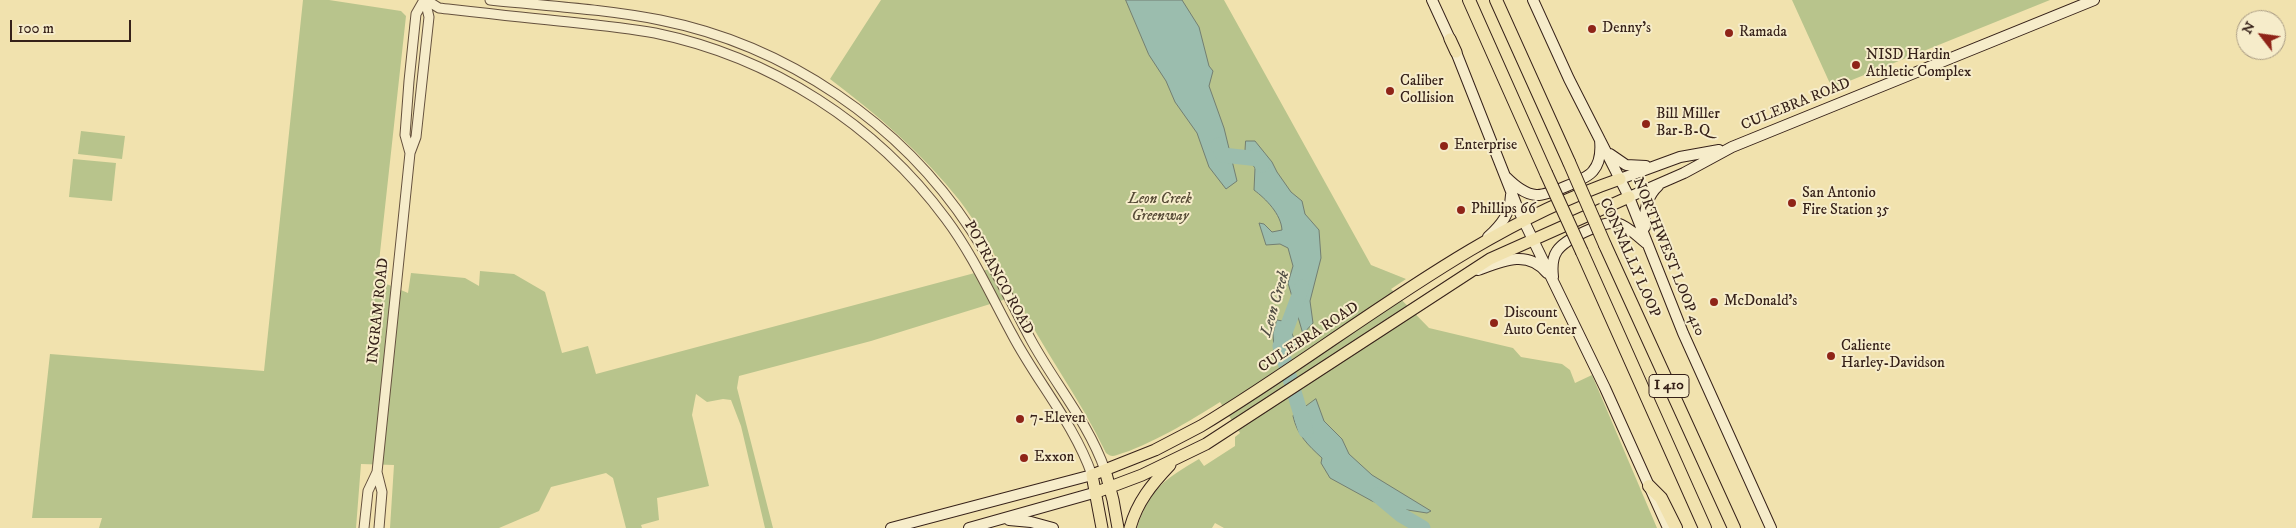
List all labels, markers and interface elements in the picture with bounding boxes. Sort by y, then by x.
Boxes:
scale bar [12,10,134,42]
north arrow [2236,10,2286,60]
text: 100 m [18,19,54,38]
text: N [2238,19,2260,37]
place label: Denny's [1602,20,1651,38]
marker: Denny's [1586,23,1598,35]
place label: Ramada [1739,24,1787,42]
marker: Ramada [1723,27,1735,39]
place label: NISD Hardin Athletic Complex [1866,47,1971,82]
marker: NISD Hardin Athletic Complex [1850,59,1862,71]
place label: Caliber Collision [1400,73,1454,108]
street label: CULEBRA ROAD [1739,75,1853,135]
marker: Caliber Collision [1384,85,1396,97]
place label: Bill Miller Bar-B-Q [1656,106,1720,141]
marker: Bill Miller Bar-B-Q [1640,118,1652,130]
place label: Enterprise [1454,137,1517,155]
marker: Enterprise [1438,140,1450,152]
street label: NORTHWEST LOOP 410 [1628,175,1708,339]
place label: San Antonio Fire Station 35 [1802,185,1889,220]
park label: Leon Creek Greenway [1128,191,1192,226]
street label: CONNALLY LOOP [1595,196,1663,320]
marker: San Antonio Fire Station 35 [1786,197,1798,209]
place label: Phillips 66 [1471,201,1536,219]
marker: Phillips 66 [1455,204,1467,216]
street label: POTRANCO ROAD [959,218,1037,338]
street label: INGRAM ROAD [364,257,394,365]
water label: Leon Creek [1257,269,1295,339]
place label: McDonald's [1724,293,1797,311]
marker: McDonald's [1708,296,1720,308]
street label: CULEBRA ROAD [1255,299,1363,377]
place label: Discount Auto Center [1504,305,1577,340]
marker: Discount Auto Center [1488,317,1500,329]
place label: Caliente Harley-Davidson [1841,338,1945,373]
marker: Caliente Harley-Davidson [1825,350,1837,362]
road number: I 410 [1649,374,1689,398]
place label: 7-Eleven [1030,410,1086,428]
marker: 7-Eleven [1014,413,1026,425]
place label: Exxon [1034,449,1074,467]
marker: Exxon [1018,452,1030,464]

